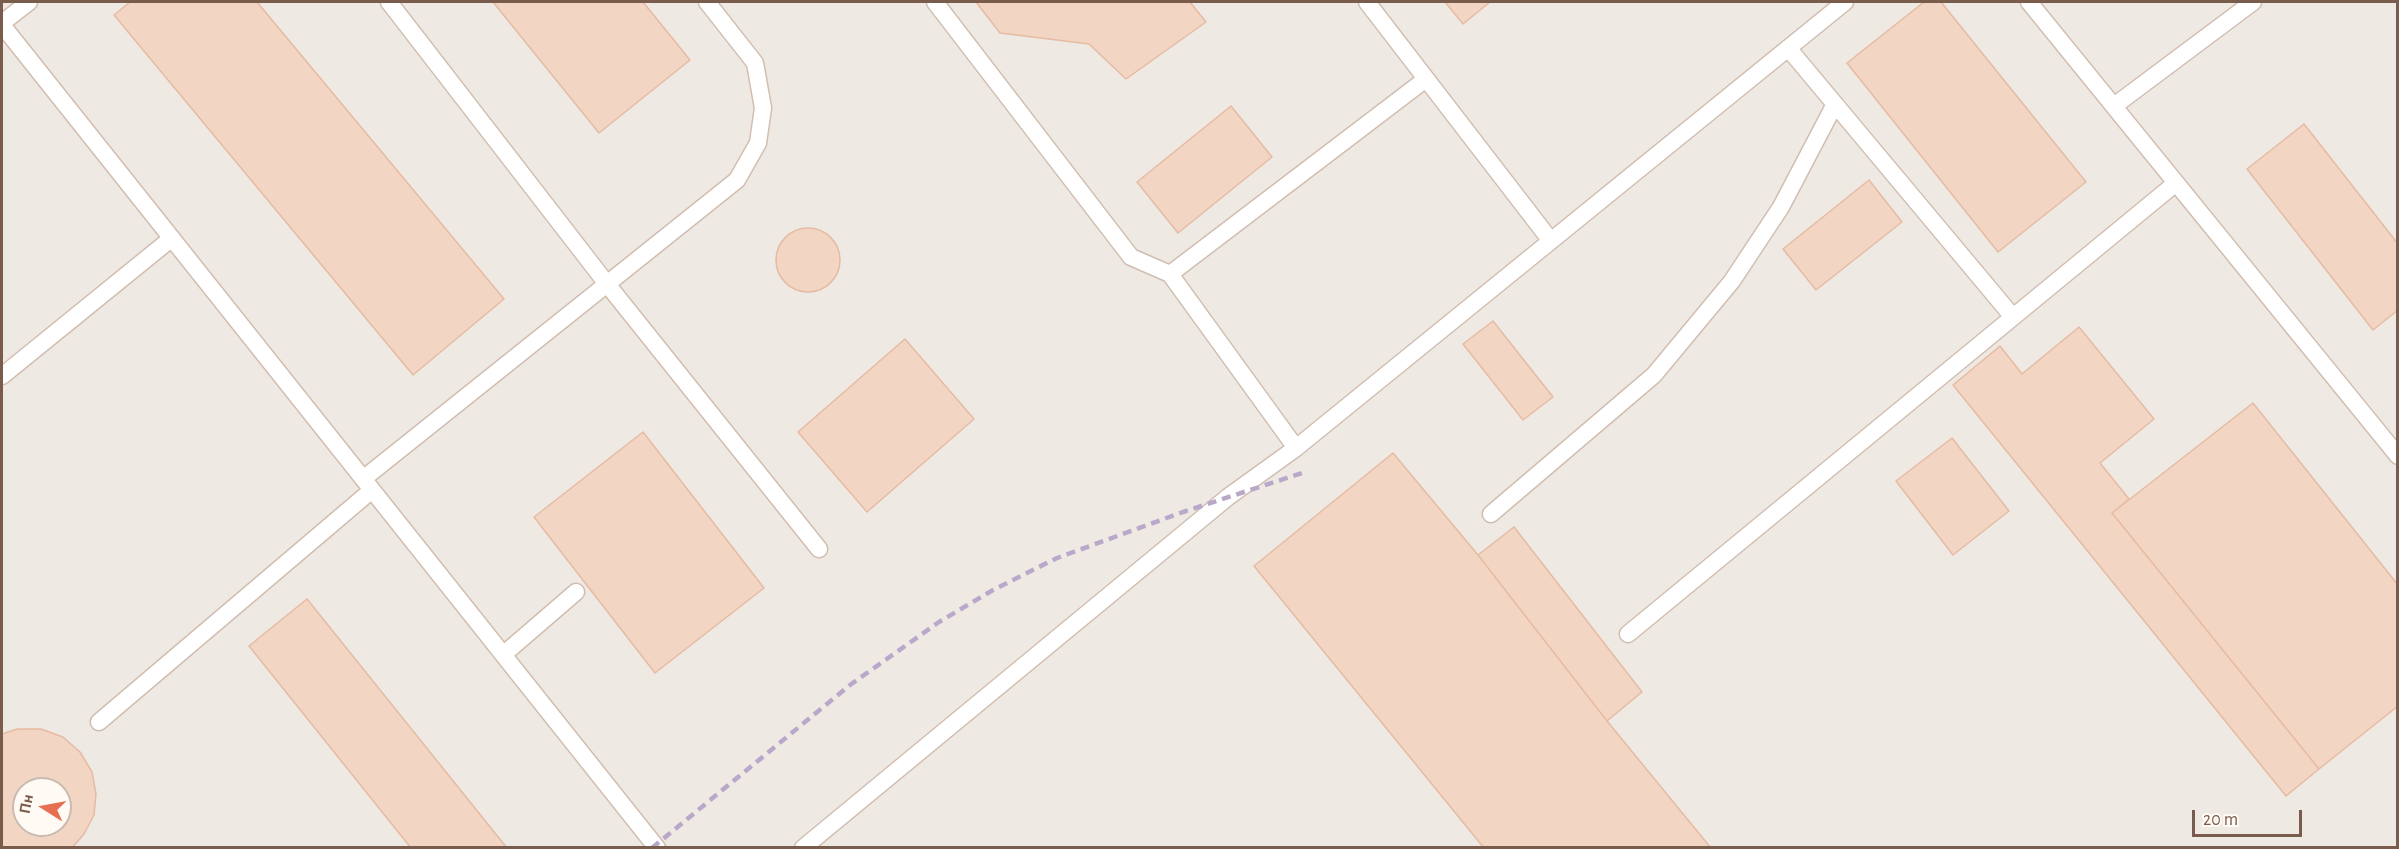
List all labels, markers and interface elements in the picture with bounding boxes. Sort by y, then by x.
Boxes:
north arrow [12,777,72,837]
text: Пн [17,793,36,815]
scale bar [2195,798,2304,836]
text: 20 m [2203,811,2238,829]

